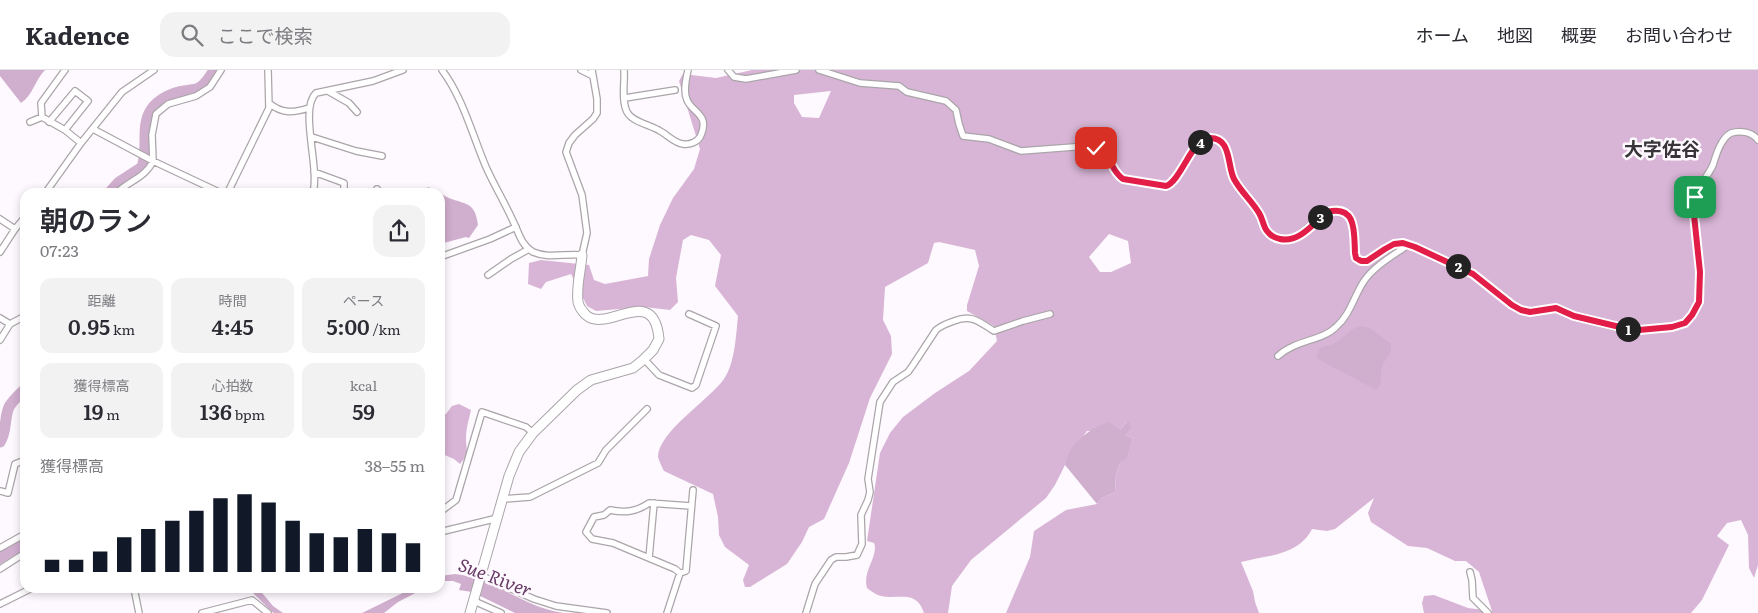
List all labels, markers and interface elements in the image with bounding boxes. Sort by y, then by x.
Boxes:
search box [160,12,510,57]
text: Kadence [25,17,130,52]
icon: search [178,21,206,49]
text: ここで検索 [218,21,313,49]
text: ホーム [1416,21,1469,48]
text: 地図 [1497,21,1533,48]
text: 概要 [1561,21,1597,48]
text: お問い合わせ [1625,21,1733,48]
pin [1075,127,1117,169]
pin: 4 [1188,130,1212,154]
text: 4 [1196,132,1205,152]
icon: check [1082,134,1110,162]
district label: 大字佐谷 [1624,134,1700,162]
pin [1674,176,1716,218]
icon: arrive [1681,183,1709,211]
text: 朝のラン [40,198,152,240]
pin: 3 [1308,204,1332,230]
button: share [373,205,425,257]
text: 3 [1317,207,1324,227]
text: 07:23 [40,238,79,262]
pin: 2 [1446,254,1470,278]
text: 2 [1455,256,1462,276]
text: 距離 [88,290,116,310]
text: 時間 [219,290,247,310]
text: ペース [343,290,384,310]
text: 0.95 [68,310,110,341]
text: 4:45 [211,310,254,341]
text: 5:00 [326,310,370,341]
pin: 1 [1616,316,1640,342]
text: km [110,319,135,339]
text: /km [370,319,401,339]
text: 1 [1626,319,1631,339]
text: 獲得標高 [74,375,130,395]
text: 心拍数 [212,375,254,395]
text: kcal [350,375,377,395]
text: 19 [83,395,103,426]
text: 136 [200,395,232,426]
text: 59 [352,395,375,426]
text: m [103,404,120,424]
text: bpm [232,404,265,424]
text: 獲得標高 [40,453,104,477]
text: 38–55 m [365,453,425,477]
water label: Sue River [455,550,536,603]

